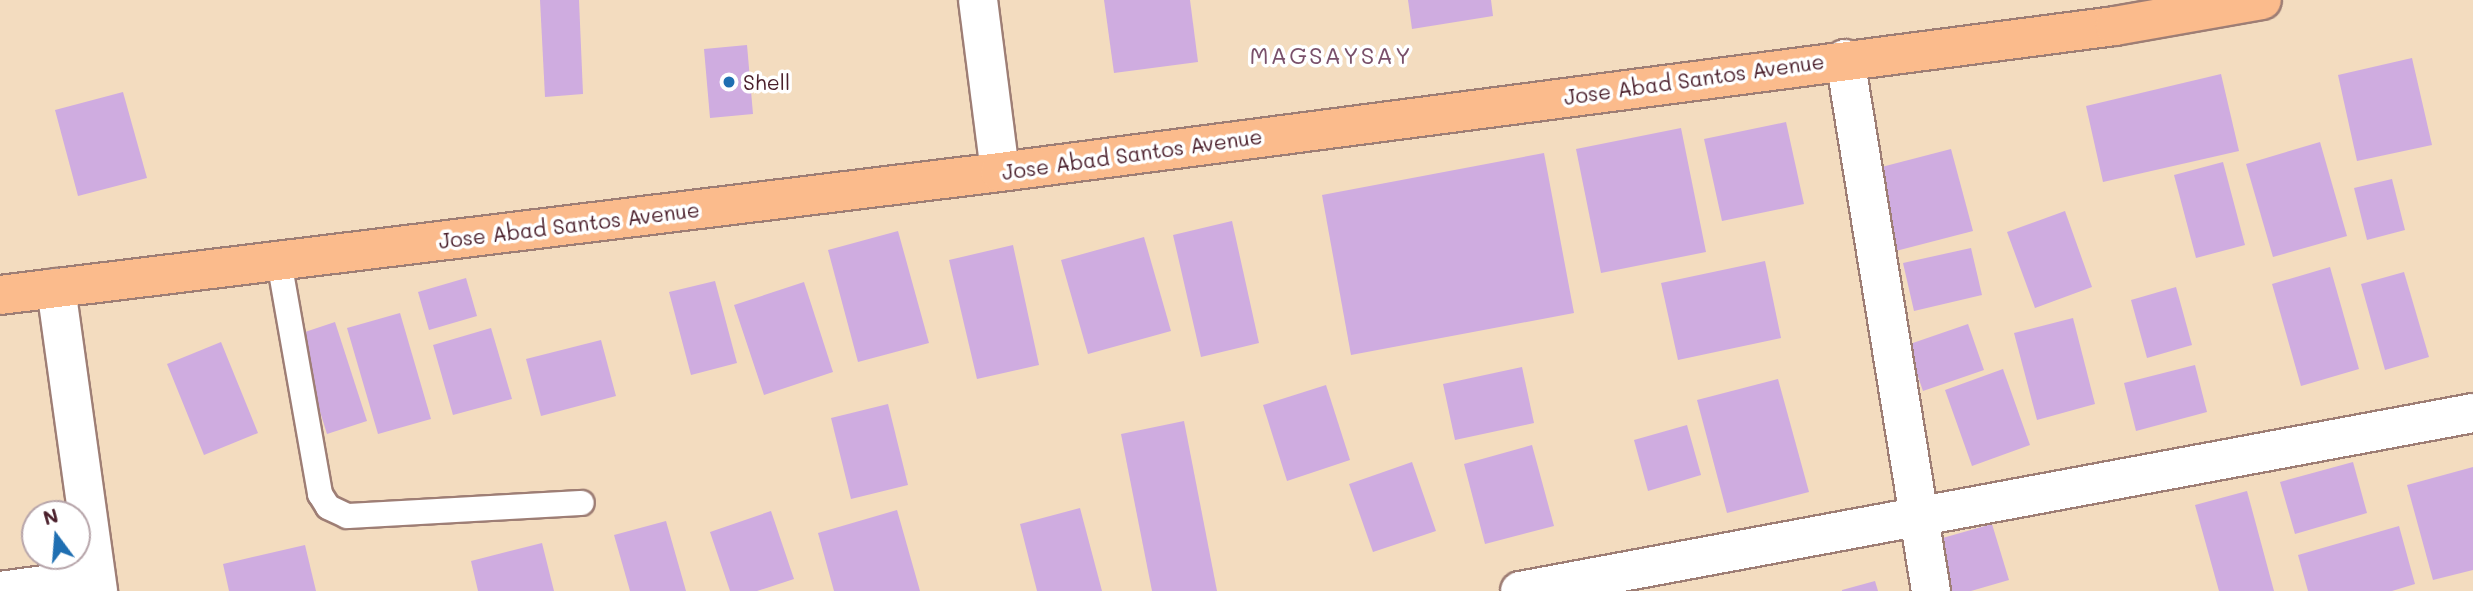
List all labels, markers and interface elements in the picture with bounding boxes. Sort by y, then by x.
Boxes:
district label: MAGSAYSAY [1251,41,1411,69]
street label: Jose Abad Santos Avenue [1562,48,1826,110]
place label: Shell [743,69,790,95]
marker: Shell [721,74,737,90]
street label: Jose Abad Santos Avenue [1000,123,1264,185]
street label: Jose Abad Santos Avenue [437,196,701,254]
north arrow [21,500,91,570]
text: N [40,502,61,530]

